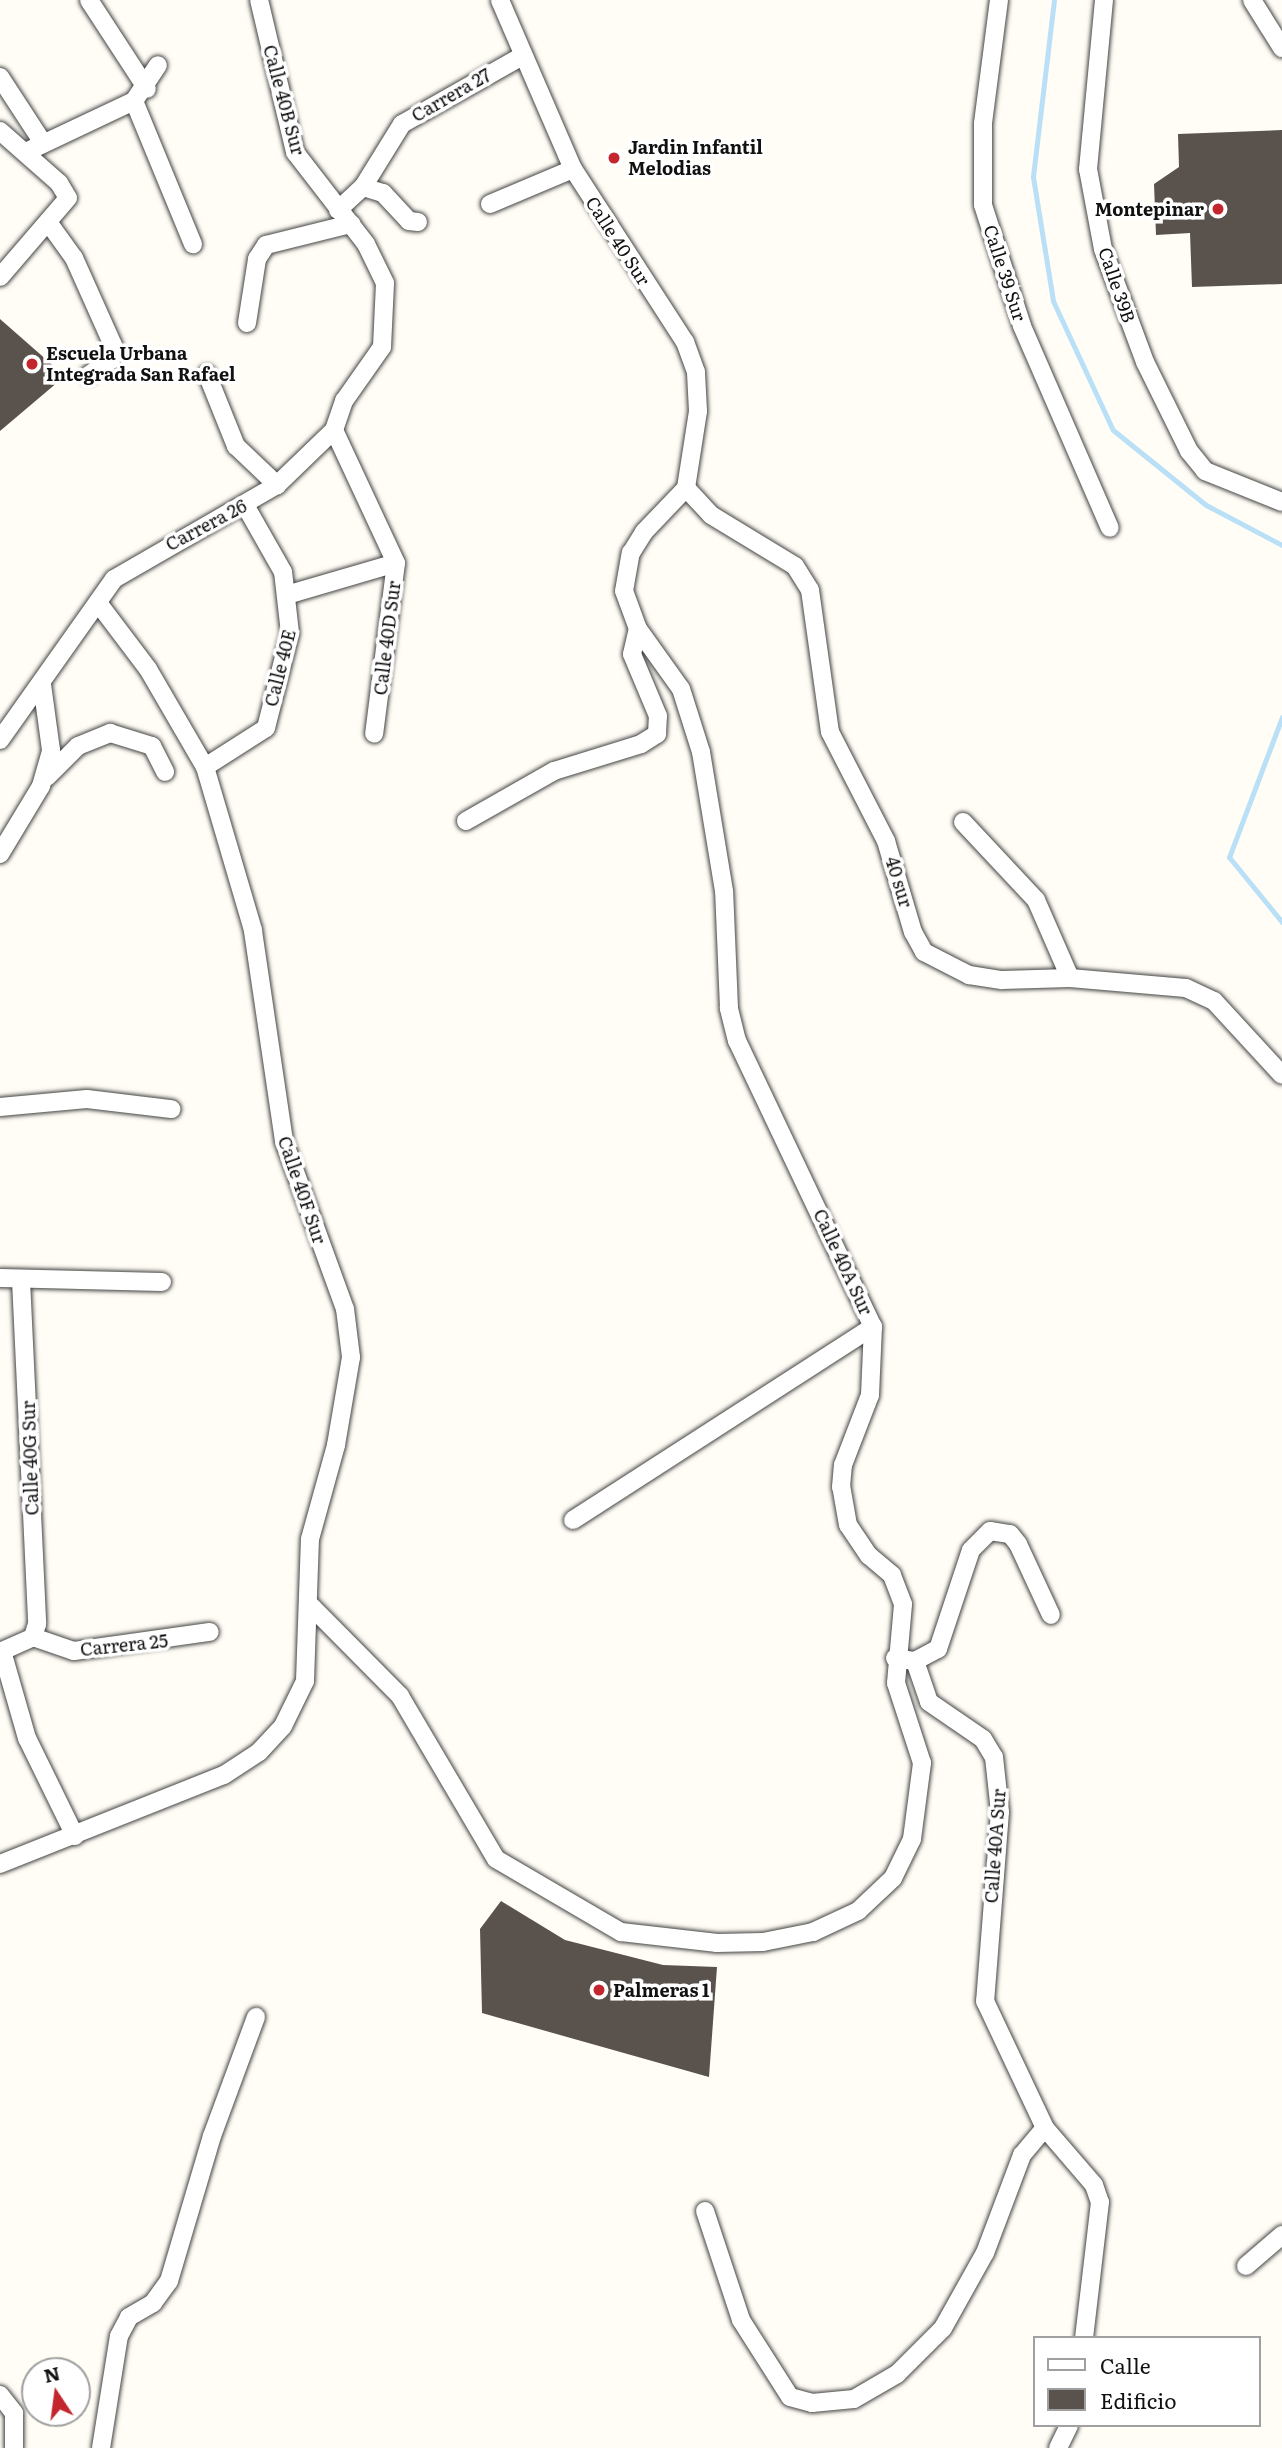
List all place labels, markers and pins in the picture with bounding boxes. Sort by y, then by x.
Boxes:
place label: Jardin Infantil Melodias [628,137,763,180]
marker: Jardin Infantil Melodias [606,150,622,166]
place label: Montepinar [1095,198,1204,220]
marker: Montepinar [1210,201,1226,217]
place label: Escuela Urbana Integrada San Rafael [46,343,236,386]
marker: Escuela Urbana Integrada San Rafael [24,356,40,372]
place label: Palmeras 1 [613,1979,709,2001]
marker: Palmeras 1 [591,1982,607,1998]

